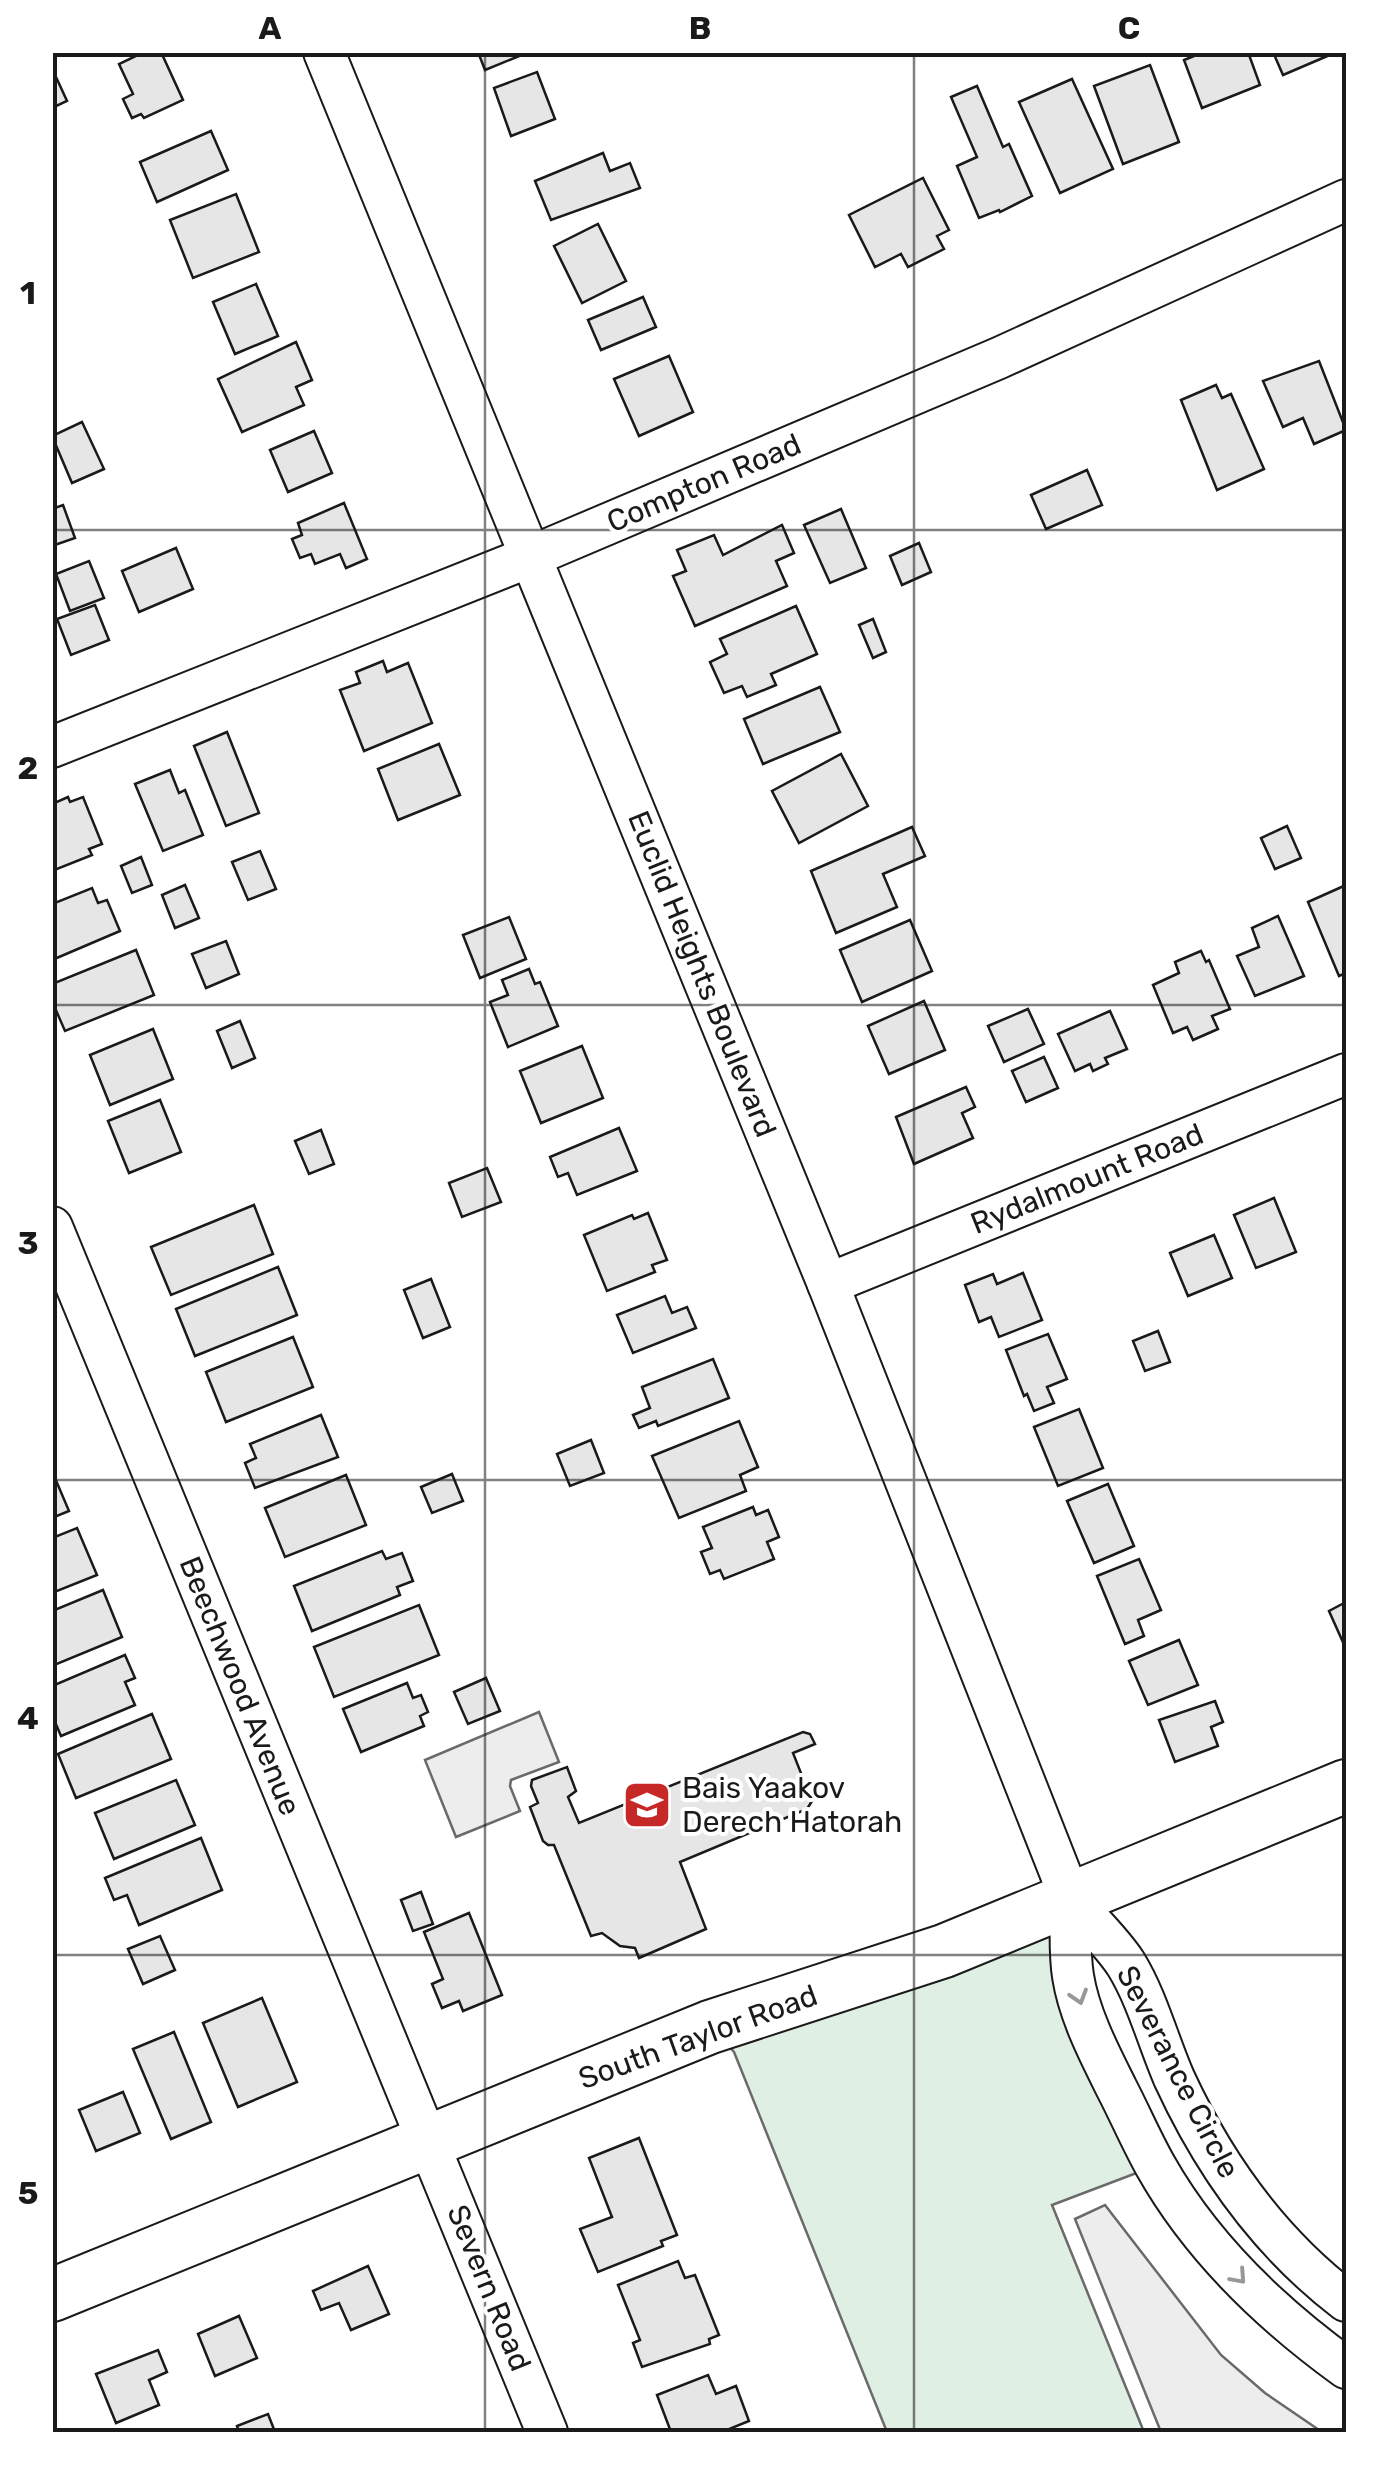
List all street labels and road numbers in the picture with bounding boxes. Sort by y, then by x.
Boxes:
street label: Compton Road [602,426,806,540]
street label: Euclid Heights Boulevard [620,806,784,1142]
street label: Rydalmount Road [966,1116,1208,1242]
street label: Beechwood Avenue [172,1551,308,1821]
street label: Severance Circle [1109,1960,1247,2184]
street label: South Taylor Road [574,1977,822,2097]
street label: Severn Road [439,2200,539,2376]

